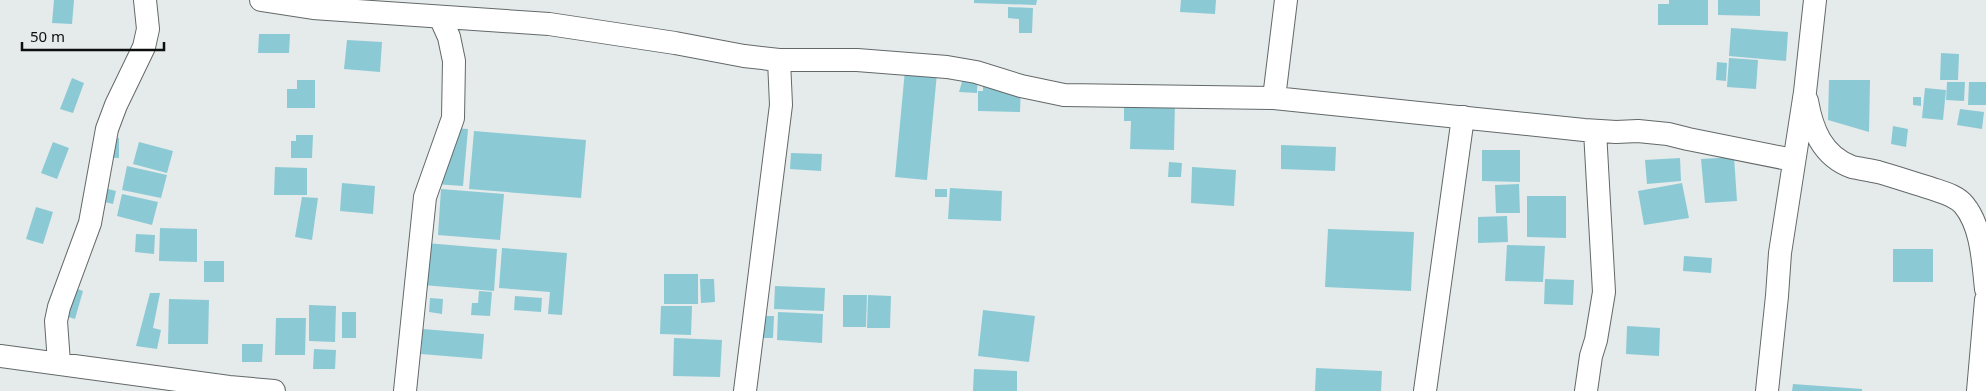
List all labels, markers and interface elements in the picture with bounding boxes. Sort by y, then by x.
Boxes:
scale bar [22,20,165,52]
text: 50 m [30,26,65,46]

